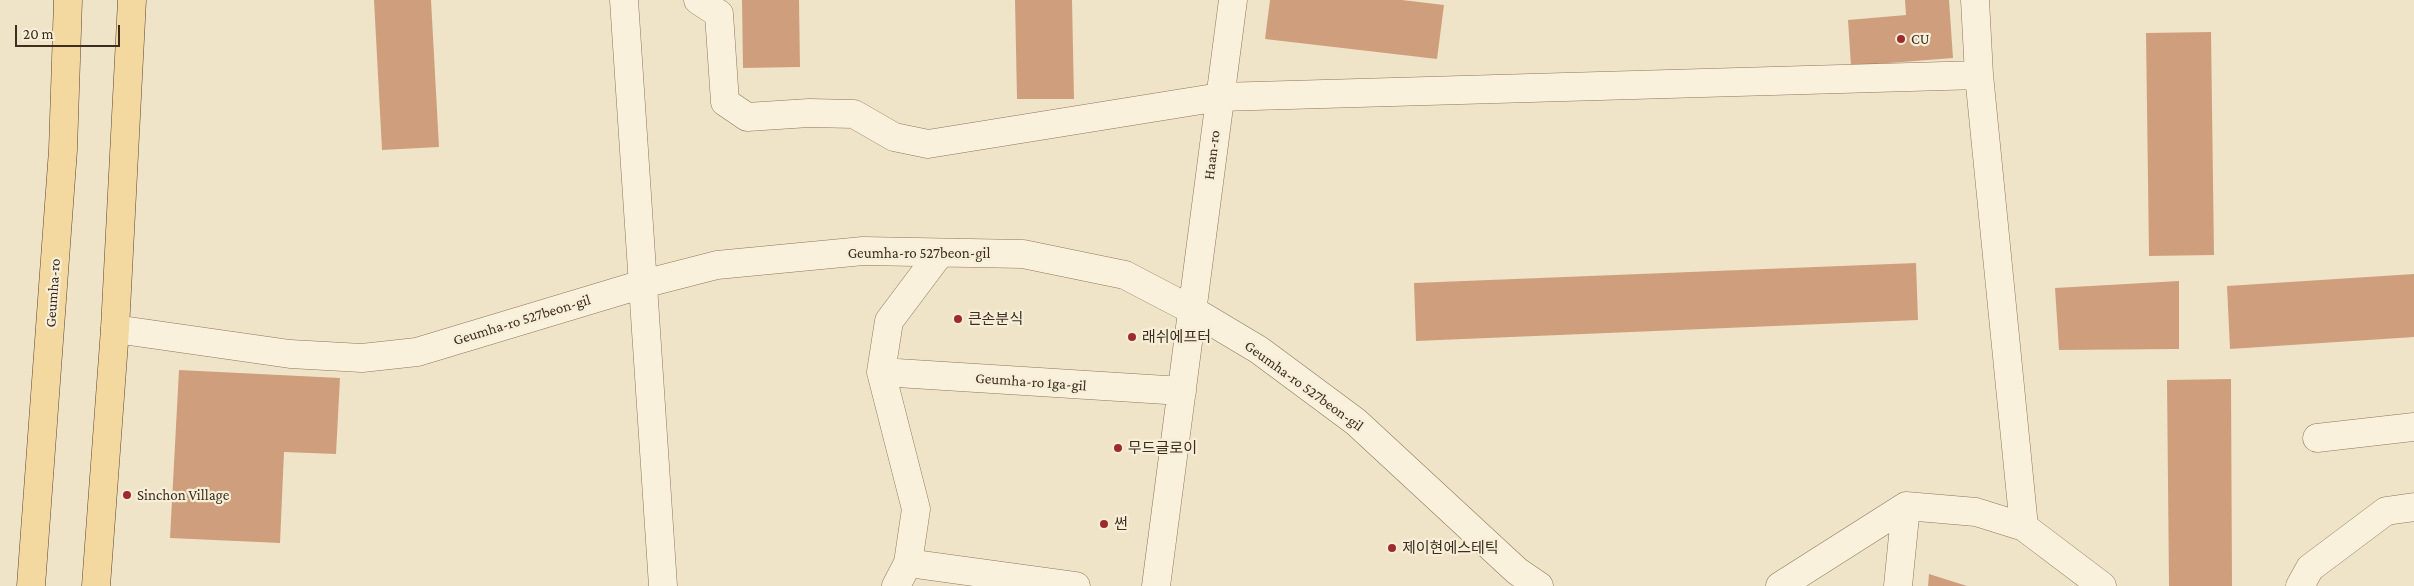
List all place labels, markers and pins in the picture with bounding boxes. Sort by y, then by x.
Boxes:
place label: CU [1911,30,1930,48]
marker: CU [1895,33,1907,45]
place label: 큰손분식 [968,310,1023,328]
marker: 큰손분식 [952,313,964,325]
place label: 래쉬에프터 [1142,328,1211,346]
marker: 래쉬에프터 [1126,331,1138,343]
place label: 무드글로이 [1128,439,1197,457]
marker: 무드글로이 [1112,442,1124,454]
place label: Sinchon Village [137,486,229,504]
marker: Sinchon Village [121,489,133,501]
place label: 썬 [1114,515,1128,533]
marker: 썬 [1098,518,1110,530]
place label: 제이현에스테틱 [1402,539,1499,557]
marker: 제이현에스테틱 [1386,542,1398,554]

